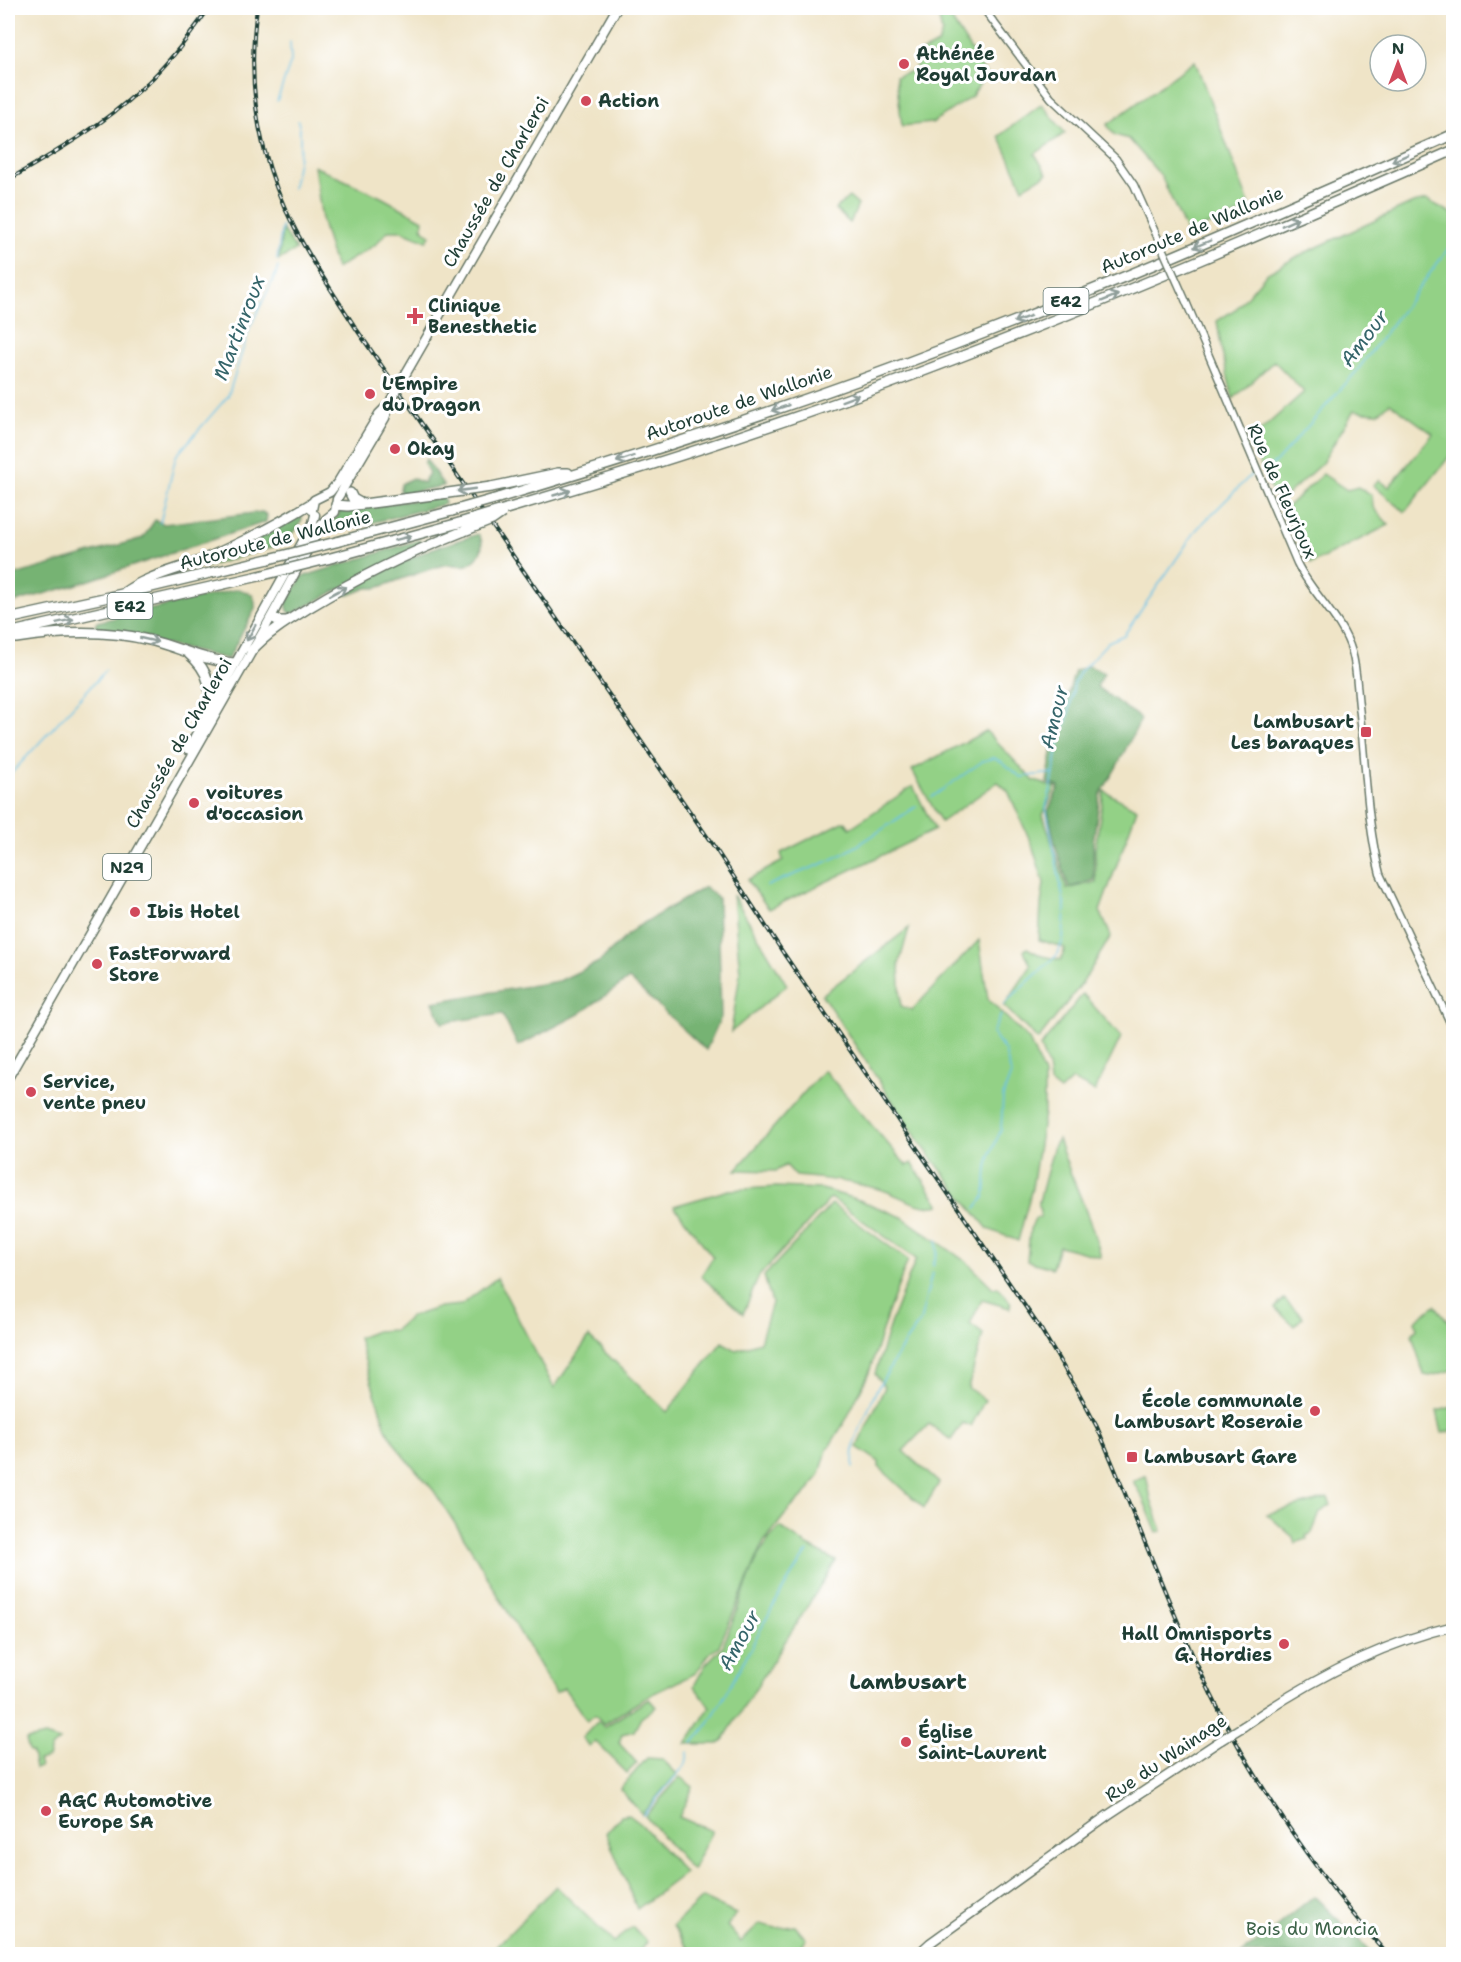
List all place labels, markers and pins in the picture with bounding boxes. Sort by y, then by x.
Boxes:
place label: Athénée Royal Jourdan [916,42,1056,87]
marker: Athénée Royal Jourdan [897,57,911,71]
place label: Action [598,89,659,113]
marker: Action [579,94,593,108]
place label: Clinique Benesthetic [428,294,537,339]
marker: Clinique Benesthetic [406,307,424,325]
place label: L'Empire du Dragon [382,372,480,417]
marker: L'Empire du Dragon [363,387,377,401]
place label: Okay [407,437,455,461]
marker: Okay [388,442,402,456]
place label: Lambusart Les baraques [1231,710,1354,755]
marker: Lambusart Les baraques [1359,725,1373,739]
place label: voitures d'occasion [206,781,303,826]
marker: voitures d'occasion [187,796,201,810]
place label: Ibis Hotel [147,900,240,924]
marker: Ibis Hotel [128,905,142,919]
place label: FastForward Store [109,942,231,987]
marker: FastForward Store [90,957,104,971]
place label: Service, vente pneu [43,1070,146,1115]
marker: Service, vente pneu [24,1085,38,1099]
place label: École communale Lambusart Roseraie [1114,1387,1303,1434]
marker: École communale Lambusart Roseraie [1308,1404,1322,1418]
place label: Lambusart Gare [1144,1445,1297,1469]
marker: Lambusart Gare [1125,1450,1139,1464]
place label: Hall Omnisports G. Hordies [1122,1622,1272,1667]
marker: Hall Omnisports G. Hordies [1277,1637,1291,1651]
place label: Église Saint-Laurent [918,1718,1047,1765]
marker: Église Saint-Laurent [899,1735,913,1749]
place label: AGC Automotive Europe SA [58,1789,213,1834]
marker: AGC Automotive Europe SA [39,1804,53,1818]

